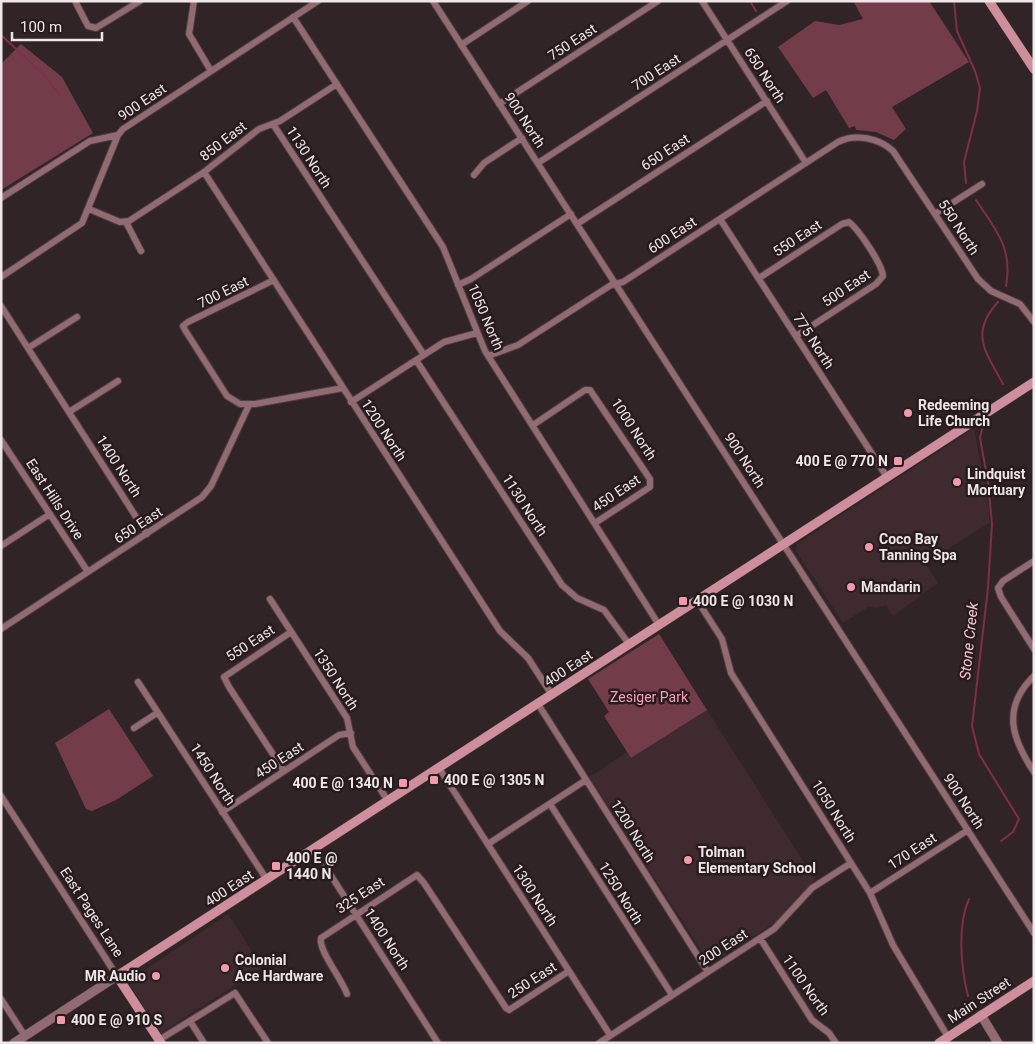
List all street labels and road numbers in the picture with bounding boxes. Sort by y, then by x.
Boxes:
street label: 750 East [545,20,600,64]
street label: 650 North [741,44,789,106]
street label: 700 East [629,50,684,94]
street label: 900 East [115,80,169,124]
street label: 900 North [501,89,549,151]
street label: 850 East [197,118,250,164]
street label: 1130 North [283,123,335,191]
street label: 650 East [638,130,693,174]
street label: 550 North [935,196,983,258]
street label: 600 East [645,213,700,257]
street label: 550 East [770,216,825,260]
street label: 500 East [819,266,873,310]
street label: 700 East [195,273,251,311]
street label: 1050 North [465,282,507,352]
street label: 775 North [790,310,838,372]
street label: 1000 North [608,395,660,463]
street label: 1200 North [358,396,410,464]
street label: 900 North [721,429,769,491]
street label: 1400 North [93,432,145,500]
street label: East Hills Drive [23,456,87,542]
street label: 1130 North [499,471,551,539]
street label: 450 East [589,471,643,515]
street label: 650 East [111,503,166,547]
street label: 550 East [223,621,278,665]
street label: 1350 North [310,645,362,713]
street label: 400 East [541,646,596,690]
street label: 450 East [252,738,307,782]
street label: 1450 North [187,740,239,808]
street label: 900 North [940,770,988,832]
street label: 1050 North [809,777,859,845]
street label: 1200 North [608,797,658,865]
street label: 170 East [885,829,940,873]
street label: 1250 North [596,859,646,927]
street label: 1300 North [509,861,561,929]
street label: East Pages Lane [57,864,127,960]
street label: 400 East [202,866,257,910]
street label: 325 East [333,873,388,917]
street label: 1400 North [361,905,413,973]
street label: 200 East [696,925,751,969]
street label: 1100 North [779,952,833,1018]
street label: 250 East [505,958,560,1002]
street label: Main Street [945,974,1014,1026]

